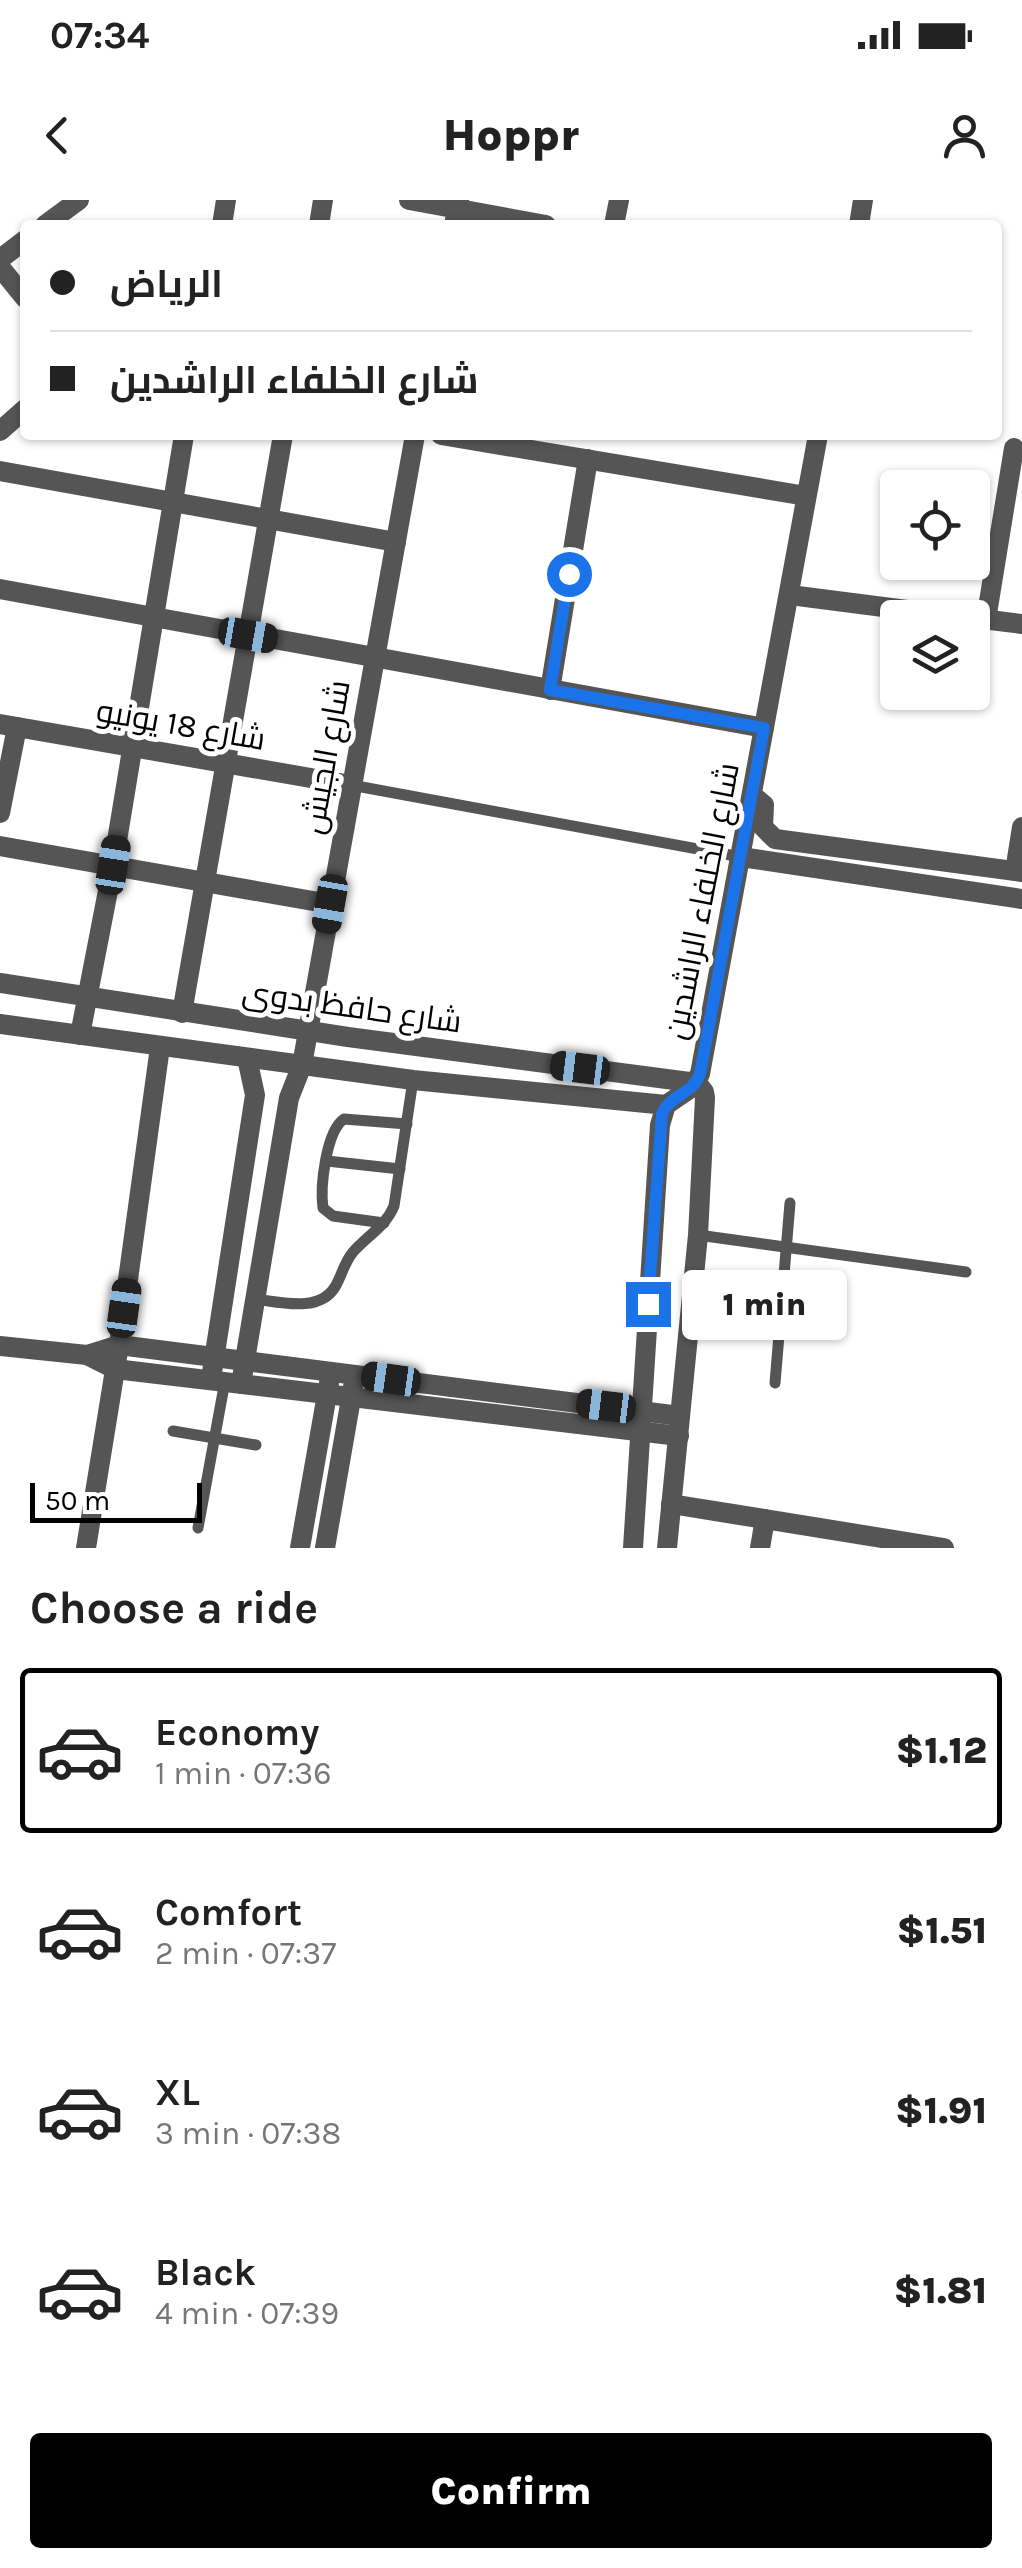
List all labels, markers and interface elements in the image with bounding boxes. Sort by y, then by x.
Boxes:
text: 07:34 [50,13,149,58]
icon: back [30,108,85,163]
icon: person [937,108,992,163]
text: Hoppr [443,109,579,161]
text: الرياض [110,262,223,307]
text: شارع الخلفاء الراشدين [110,358,478,403]
map controls [880,470,990,710]
button: locate [880,470,990,580]
route start [547,552,592,597]
button: layers [880,600,990,710]
car [216,615,280,655]
street label: شارع الجيش [294,677,361,837]
street label: شارع 18 يونيو [93,692,268,761]
street label: شارع الخلفاء الراشدين [657,759,750,1043]
car [93,833,133,897]
car [310,872,350,936]
street label: شارع حافظ بدوى [240,973,464,1044]
car [548,1049,612,1087]
callout: 1 min [683,1269,848,1339]
car [105,1276,143,1340]
route end [626,1282,671,1327]
text: 1 min [723,1286,806,1323]
car [359,1360,423,1398]
car [574,1387,638,1425]
scale bar [30,1478,202,1522]
text: 50 m [45,1484,110,1517]
text: Choose a ride [30,1582,318,1634]
icon: car [35,1706,125,1796]
text: Economy [155,1710,319,1755]
text: $1.12 [896,1728,987,1773]
text: 1 min · 07:36 [155,1755,331,1792]
icon: car [35,1886,125,1976]
text: Comfort [155,1890,302,1935]
text: $1.51 [897,1908,987,1953]
text: 2 min · 07:37 [155,1935,336,1972]
icon: car [35,2066,125,2156]
text: XL [155,2070,200,2115]
text: $1.91 [895,2088,987,2133]
text: 3 min · 07:38 [155,2115,341,2152]
icon: car [35,2246,125,2336]
text: Black [155,2250,256,2295]
text: $1.81 [894,2268,987,2313]
text: 4 min · 07:39 [155,2295,339,2332]
button: Confirm [30,2433,992,2548]

